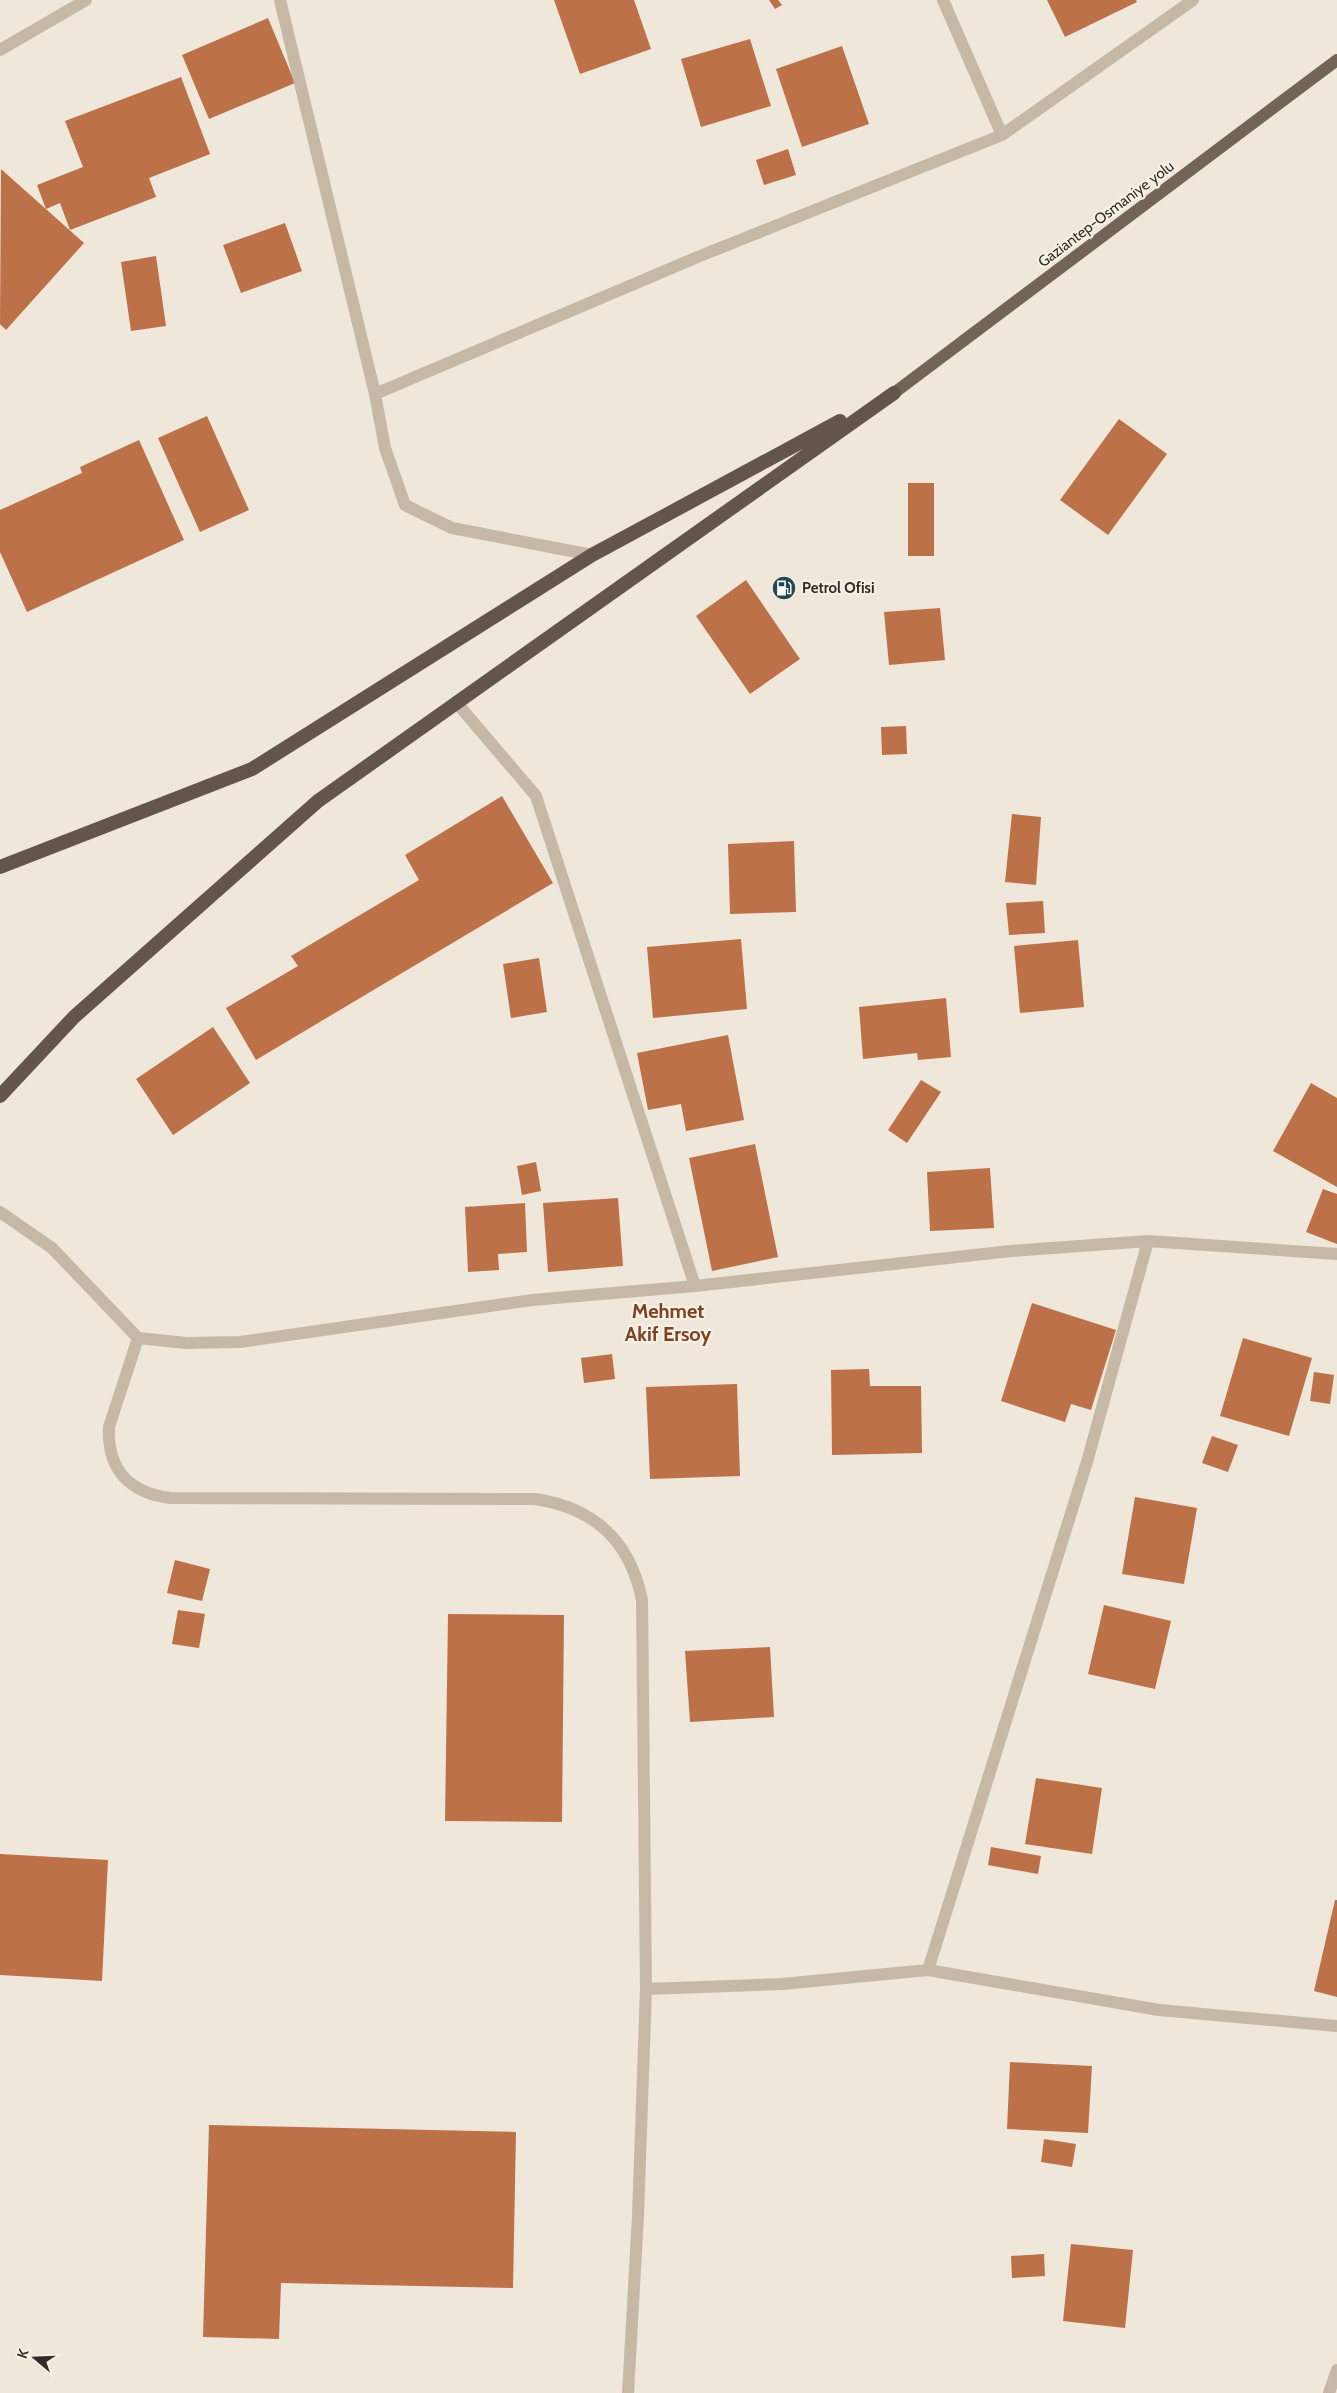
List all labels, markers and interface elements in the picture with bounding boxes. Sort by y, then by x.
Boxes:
street label: Gaziantep-Osmaniye yolu [1034,157,1178,271]
fuel station icon: Petrol Ofisi [771,575,797,601]
place label: Petrol Ofisi [802,579,874,597]
district label: Mehmet Akif Ersoy [625,1299,712,1346]
north arrow [10,2333,60,2383]
text: K [13,2346,33,2361]

